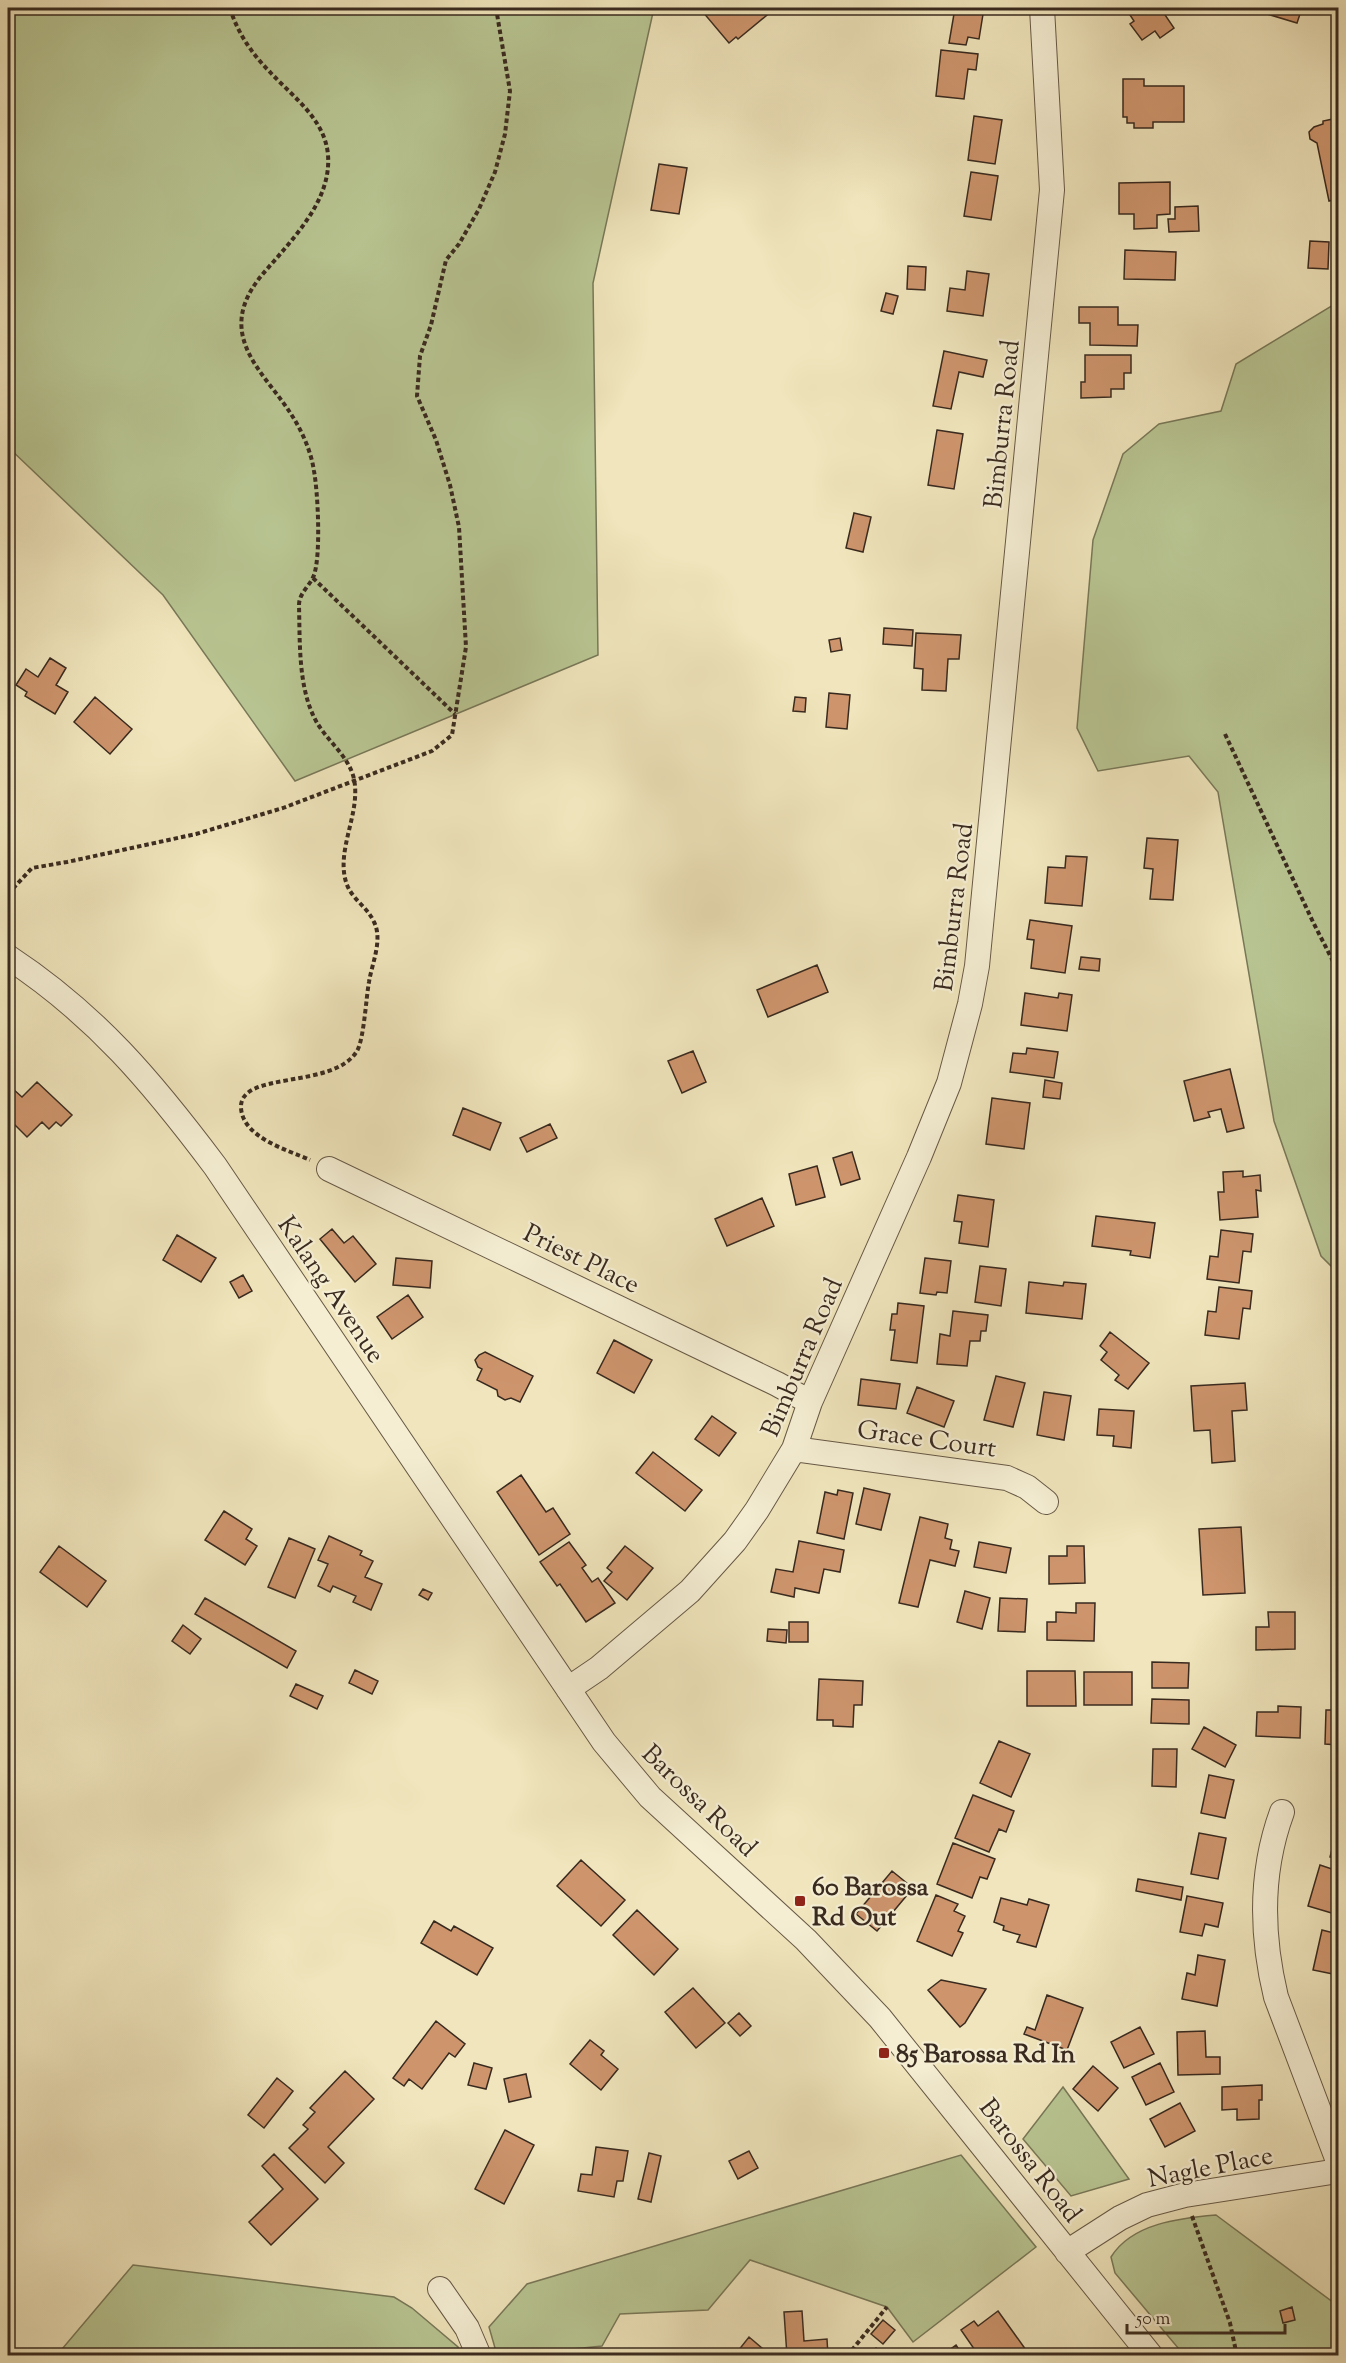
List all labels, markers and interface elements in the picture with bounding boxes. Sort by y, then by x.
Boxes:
street label: Bimburra Road [976,338,1031,511]
street label: Bimburra Road [927,821,984,994]
street label: Kalang Avenue [267,1209,393,1371]
street label: Priest Place [516,1216,645,1304]
street label: Bimburra Road [753,1272,854,1443]
street label: Grace Court [855,1412,999,1469]
street label: Barossa Road [632,1737,765,1867]
place label: 60 Barossa Rd Out [812,1870,929,1937]
marker: 60 Barossa Rd Out [793,1894,807,1908]
place label: 85 Barossa Rd In [896,2037,1076,2074]
marker: 85 Barossa Rd In [877,2046,891,2060]
street label: Barossa Road [969,2092,1089,2232]
street label: Nagle Place [1145,2138,1276,2199]
scale bar [1127,2297,1284,2335]
text: 50 m [1135,2307,1171,2333]

